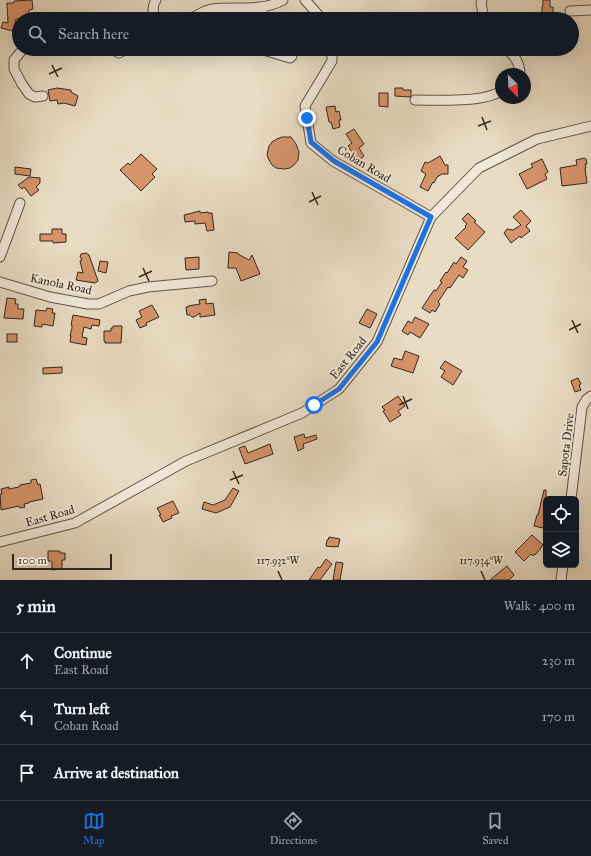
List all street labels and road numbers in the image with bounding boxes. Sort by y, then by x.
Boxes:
street label: Coban Road [335,143,393,185]
street label: Kanola Road [29,271,93,297]
street label: East Road [327,334,369,382]
street label: Sapota Drive [555,413,577,477]
street label: East Road [24,502,76,530]

